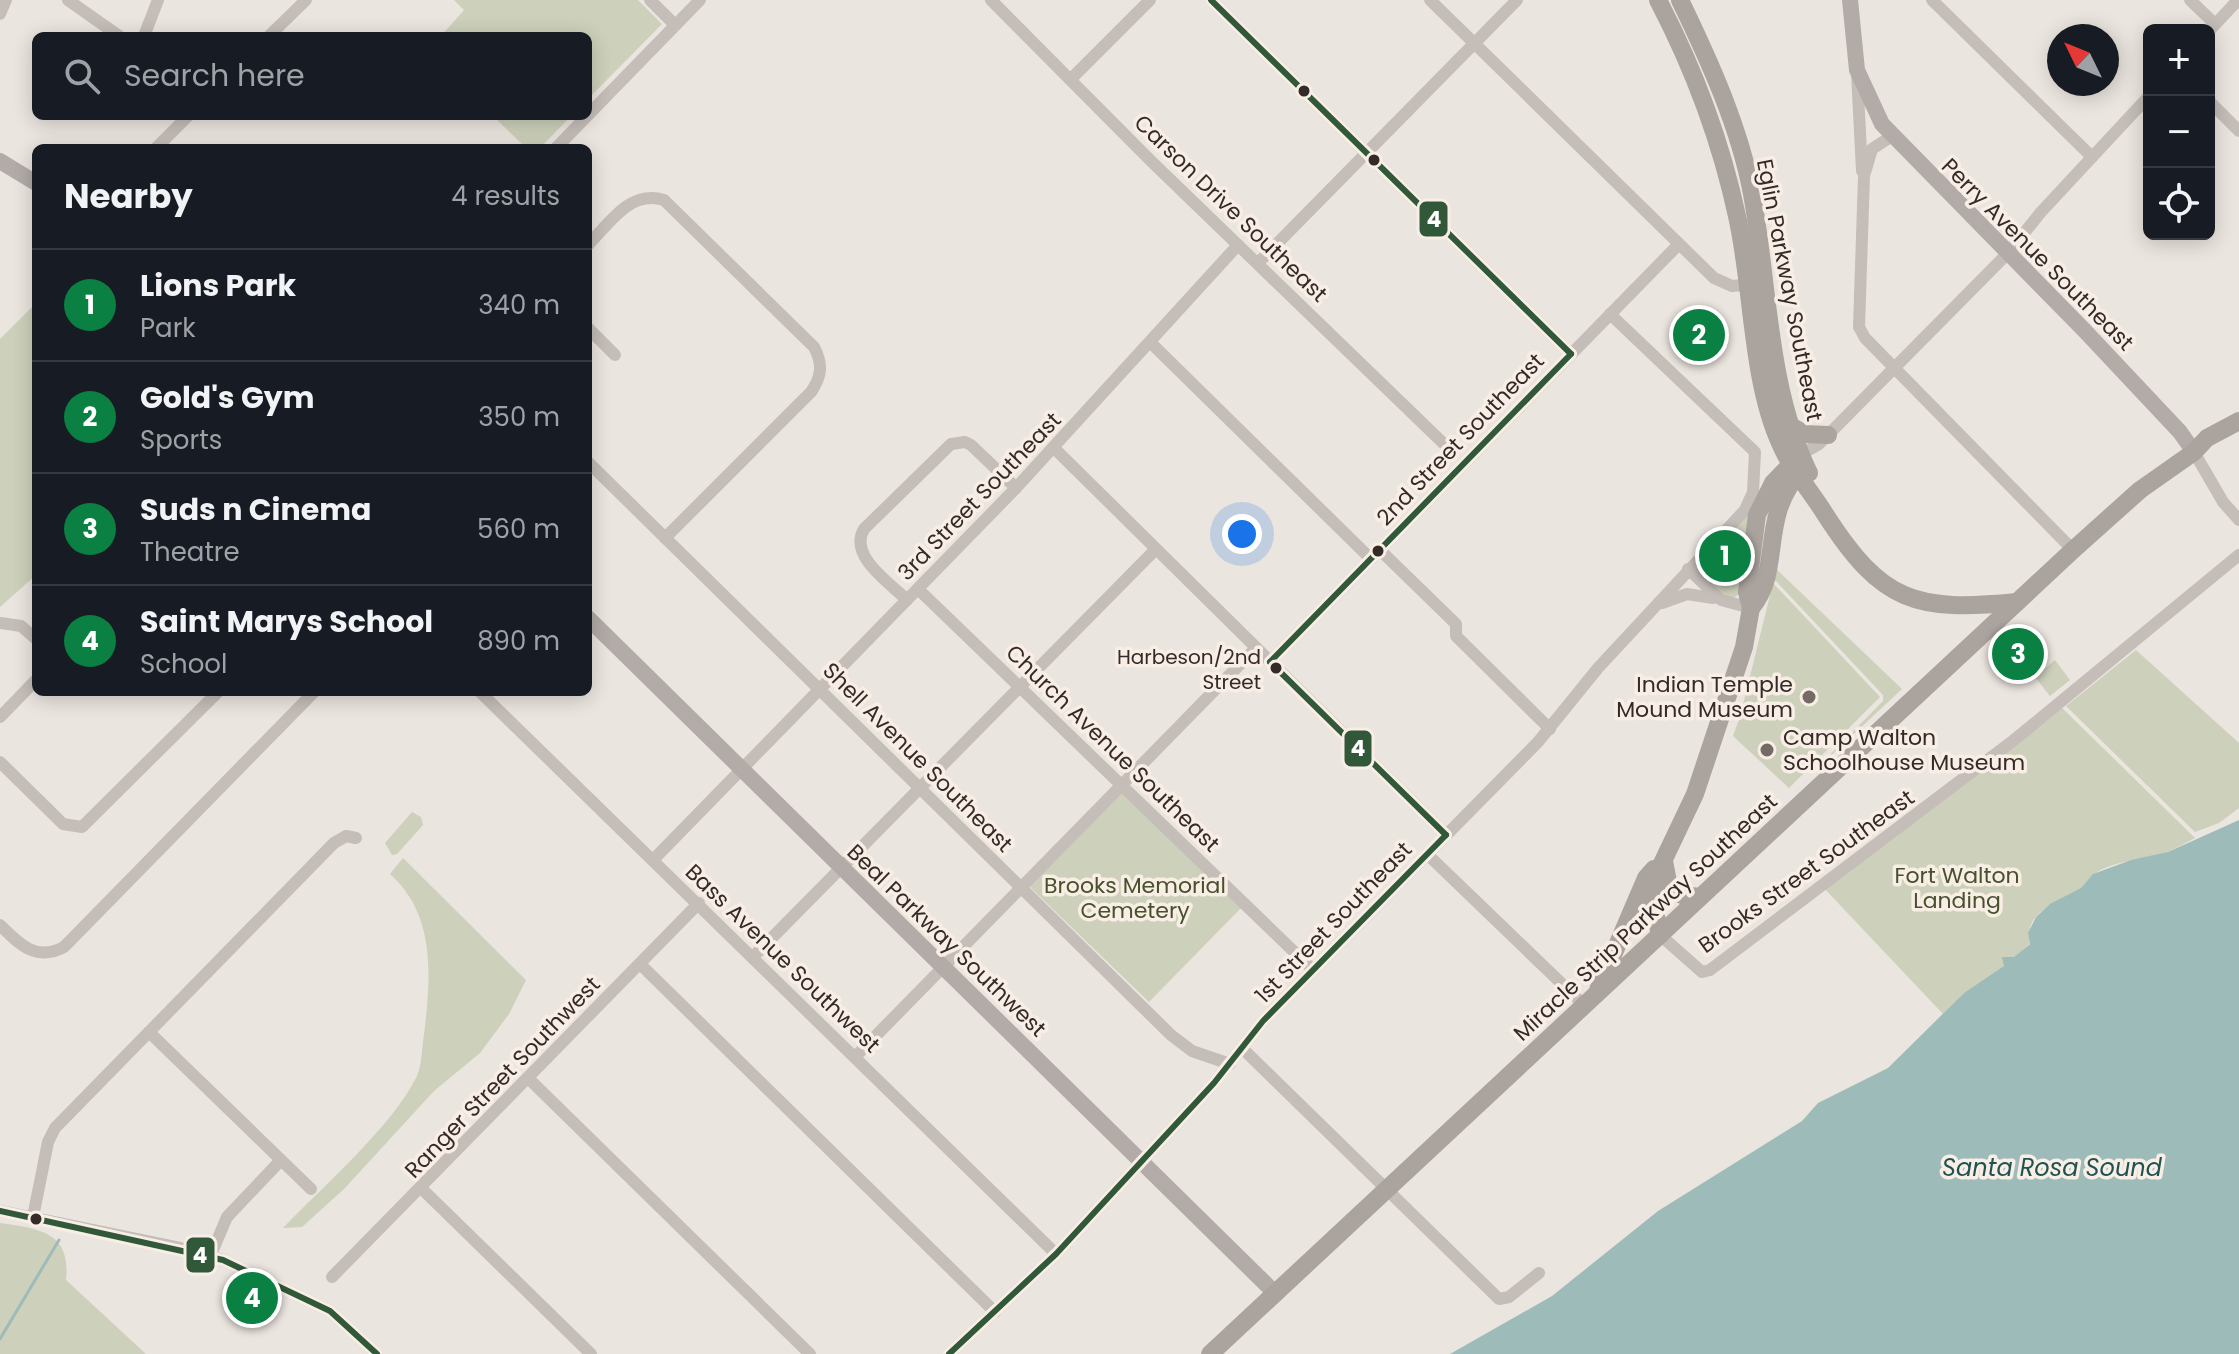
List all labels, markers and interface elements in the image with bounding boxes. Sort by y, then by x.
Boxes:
north arrow [2047,24,2119,96]
map controls [2143,24,2215,240]
button: + [2143,24,2215,96]
search box [32,32,592,120]
icon: search [60,54,104,98]
text: Search here [124,54,305,97]
unlabelled marker [1296,83,1312,99]
button: − [2143,96,2215,168]
street label: Carson Drive Southeast [1127,108,1334,309]
street label: Perry Avenue Southeast [1935,151,2141,357]
unlabelled marker [1366,152,1382,168]
street label: Eglin Parkway Southeast [1749,156,1830,424]
button: locate [2143,168,2215,240]
text: Nearby [64,172,193,220]
text: 4 results [451,178,560,214]
line badge: 4 [1418,200,1449,238]
text: 4 [1427,204,1442,235]
text: Lions Park [140,264,296,307]
text: 1 [85,287,95,323]
text: 340 m [478,287,560,323]
pin: 2 [1673,305,1725,365]
text: Park [140,310,196,346]
street label: 2nd Street Southeast [1370,346,1551,532]
text: Gold's Gym [140,376,315,419]
text: 2 [83,399,97,435]
text: 350 m [478,399,560,435]
street label: 3rd Street Southeast [891,405,1068,587]
text: Sports [140,422,222,458]
text: Suds n Cinema [140,488,371,531]
text: 3 [82,511,98,547]
text: 560 m [477,511,560,547]
your location [1222,514,1262,554]
pin: 1 [1699,526,1751,586]
text: Theatre [140,534,240,570]
unlabelled marker [1370,543,1386,559]
text: Saint Marys School [140,600,433,643]
text: 4 [81,623,99,659]
text: 890 m [477,623,560,659]
pin: 3 [1992,624,2044,684]
street label: Church Avenue Southeast [999,638,1226,859]
place label: Harbeson/2nd Street [1117,643,1261,696]
text: School [140,646,227,682]
street label: Shell Avenue Southeast [816,656,1019,859]
marker: Harbeson/2nd Street [1268,660,1284,676]
place label: Indian Temple Mound Museum [1616,669,1793,725]
marker: Indian Temple Mound Museum [1800,688,1818,706]
place label: Camp Walton Schoolhouse Museum [1783,722,2025,778]
line badge: 4 [1343,729,1373,768]
text: 4 [1351,733,1366,764]
marker: Camp Walton Schoolhouse Museum [1758,741,1776,759]
street label: Brooks Street Southeast [1692,782,1921,960]
street label: Miracle Strip Parkway Southeast [1507,787,1784,1048]
street label: 1st Street Southeast [1248,835,1419,1010]
street label: Beal Parkway Southwest [840,837,1053,1044]
street label: Bass Avenue Southwest [678,857,887,1060]
park label: Fort Walton Landing [1894,860,2020,916]
park label: Brooks Memorial Cemetery [1044,870,1226,926]
street label: Ranger Street Southwest [398,970,607,1185]
water label: Santa Rosa Sound [1942,1151,2163,1184]
unlabelled marker [28,1211,44,1227]
line badge: 4 [185,1236,216,1274]
text: 4 [193,1240,208,1271]
pin: 4 [226,1268,278,1328]

